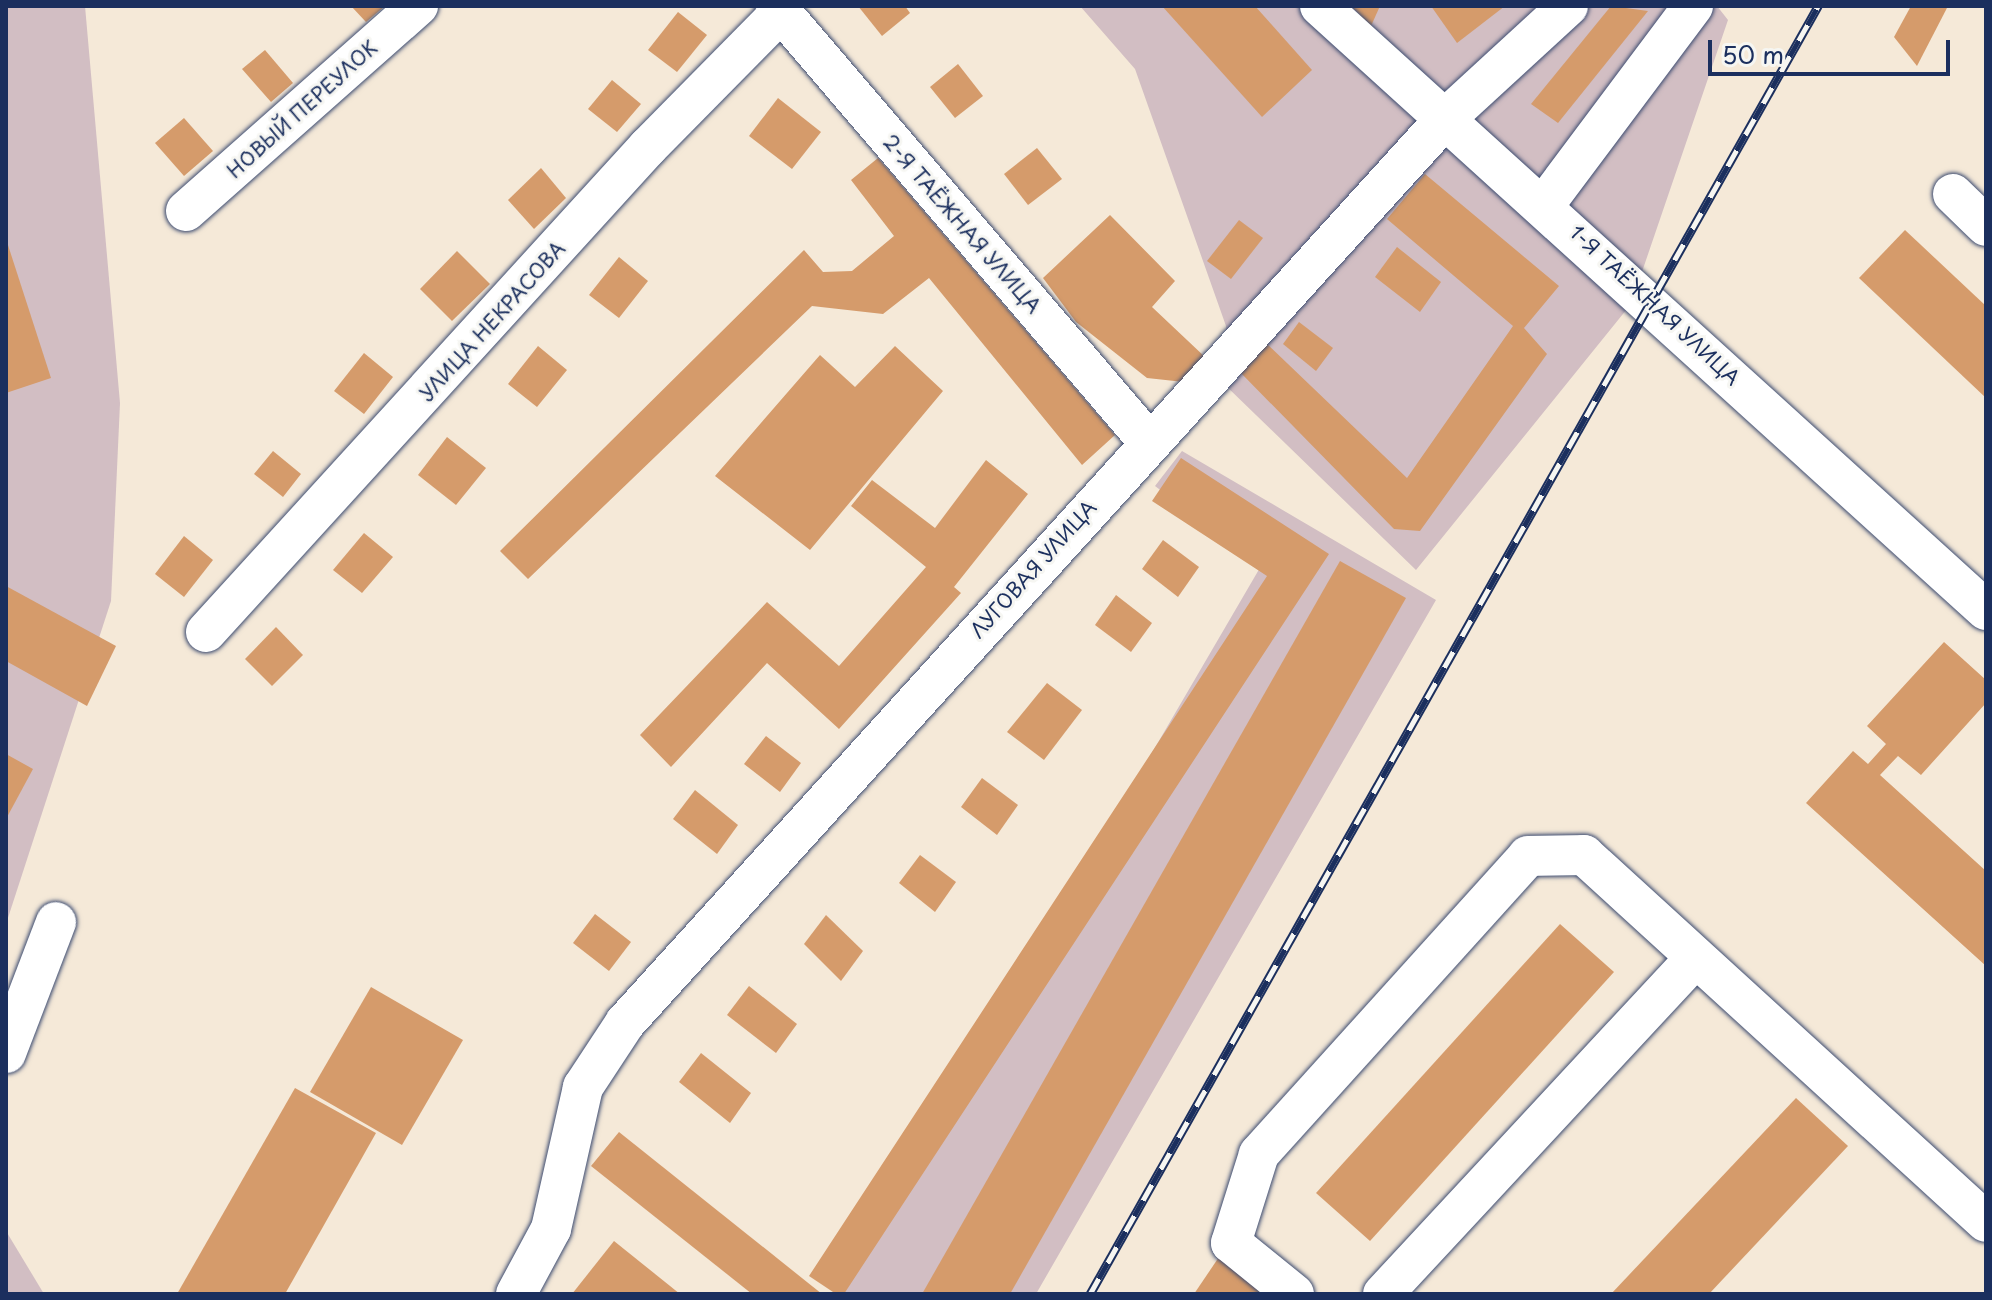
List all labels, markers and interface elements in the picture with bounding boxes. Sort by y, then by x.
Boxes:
scale bar [1712,24,1954,74]
street label: НОВЫЙ ПЕРЕУЛОК [222,35,382,183]
text: 50 m [1722,36,1784,72]
street label: 2-Я ТАЁЖНАЯ УЛИЦА [878,130,1046,318]
street label: 1-Я ТАЁЖНАЯ УЛИЦА [1565,220,1745,390]
street label: УЛИЦА НЕКРАСОВА [414,236,570,406]
street label: ЛУГОВАЯ УЛИЦА [965,496,1101,642]

